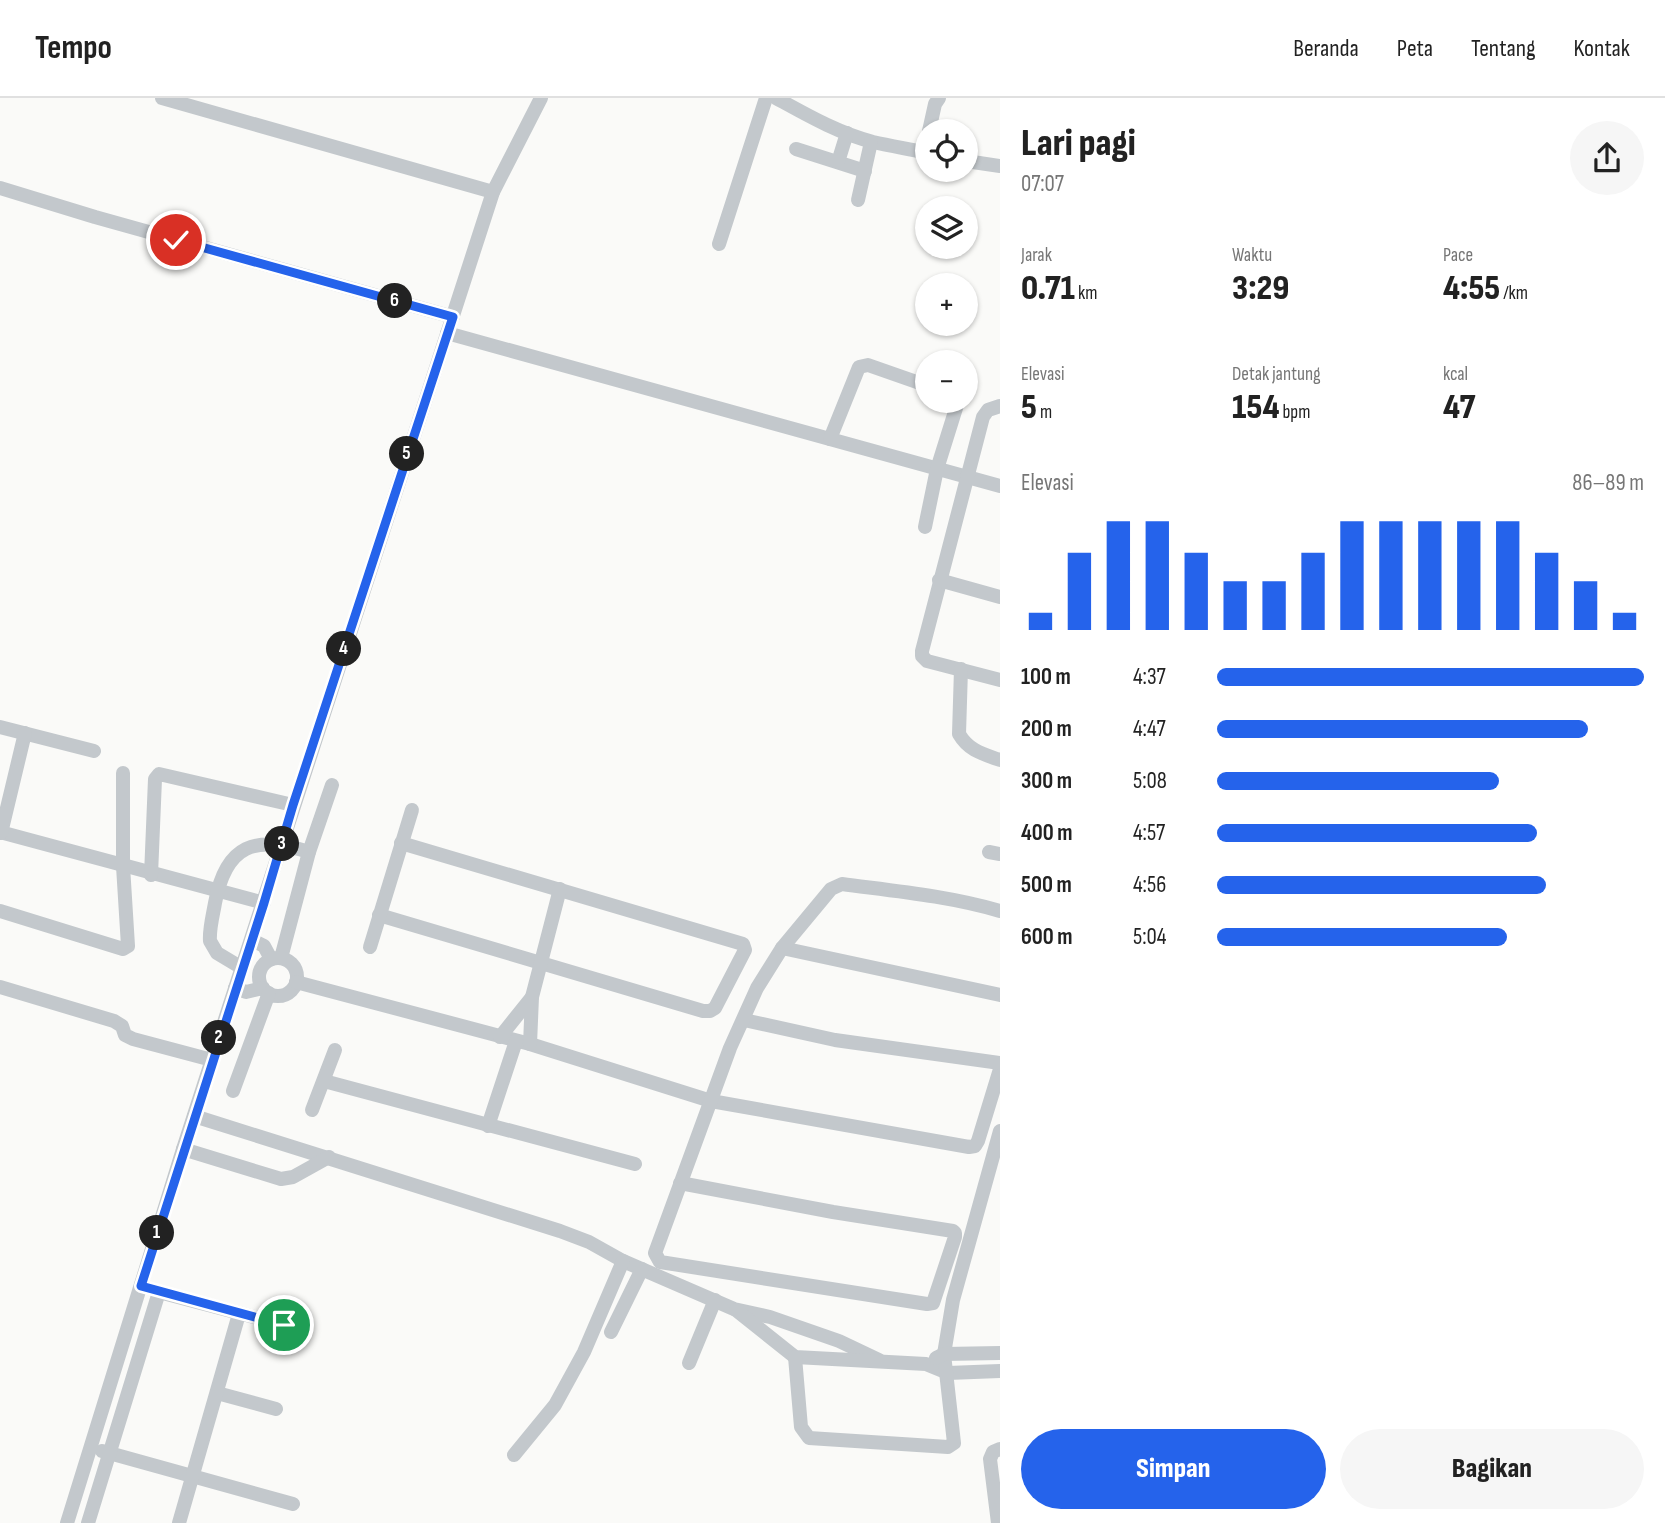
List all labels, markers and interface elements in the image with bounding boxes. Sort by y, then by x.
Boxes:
text: Tempo [35,28,112,68]
text: Beranda [1293,34,1359,63]
text: Peta [1397,34,1433,63]
text: Tentang [1471,34,1536,63]
text: Kontak [1574,34,1630,63]
map controls [915,119,978,413]
button: locate [915,119,978,182]
text: Lari pagi [1021,121,1136,166]
button: share [1570,121,1644,195]
text: 07:07 [1021,170,1064,198]
button: layers [915,196,978,259]
pin [146,210,206,270]
icon: check [157,221,195,259]
text: Jarak [1021,244,1052,267]
text: Waktu [1232,244,1272,267]
text: Pace [1443,244,1473,267]
text: 0.71 [1021,267,1075,310]
text: 3:29 [1232,267,1289,310]
text: 4:55 [1443,267,1500,310]
button: + [915,273,978,336]
text: km [1075,282,1097,305]
text: /km [1500,282,1528,305]
pin: 6 [378,284,412,318]
text: 6 [390,289,399,312]
button: − [915,350,978,413]
text: Elevasi [1021,363,1065,386]
text: Detak jantung [1232,363,1321,386]
text: kcal [1443,363,1468,386]
text: 5 [1021,386,1037,429]
text: 154 [1232,386,1279,429]
text: 47 [1443,386,1475,429]
text: m [1037,401,1052,424]
text: bpm [1279,401,1310,424]
pin: 5 [390,436,424,472]
text: 5 [402,442,411,465]
text: Elevasi [1021,469,1074,497]
text: 86–89 m [1572,469,1644,497]
pin: 4 [326,632,362,666]
text: 4 [339,637,348,660]
text: 100 m [1021,663,1071,691]
text: 4:37 [1133,663,1166,691]
text: 200 m [1021,715,1072,743]
text: 4:47 [1133,715,1166,743]
text: 300 m [1021,767,1072,795]
text: 5:08 [1133,767,1167,795]
text: 400 m [1021,819,1072,847]
text: 4:57 [1133,819,1165,847]
pin: 3 [264,826,300,862]
text: 3 [277,832,286,855]
text: 500 m [1021,871,1072,899]
text: 4:56 [1133,871,1166,899]
text: 600 m [1021,923,1073,951]
text: 5:04 [1133,923,1166,951]
pin: 2 [202,1020,236,1056]
text: 2 [214,1026,223,1049]
pin: 1 [140,1216,174,1250]
text: 1 [153,1221,160,1244]
pin [254,1295,314,1355]
icon: arrive [265,1306,303,1344]
button: Simpan [1021,1429,1326,1509]
button: Bagikan [1340,1429,1644,1509]

